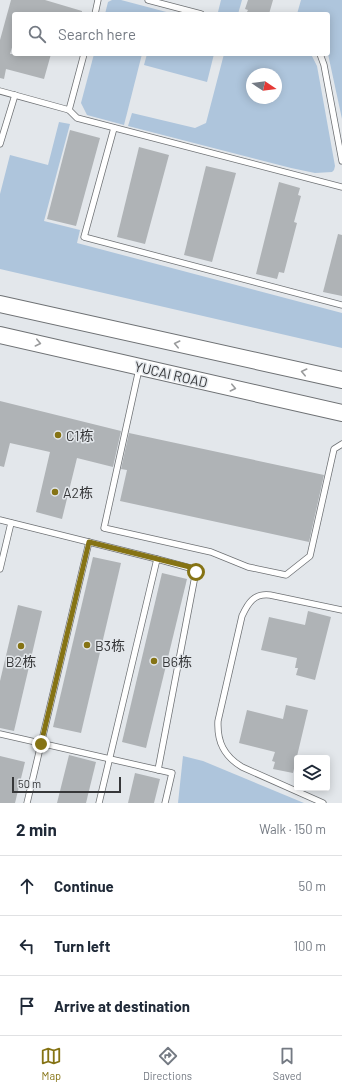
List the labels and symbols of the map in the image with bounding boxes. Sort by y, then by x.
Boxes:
north arrow [246,68,282,104]
one-way arrow [35,339,41,347]
one-way arrow [174,340,180,348]
street label: YUCAI ROAD [133,357,209,391]
one-way arrow [301,368,307,376]
one-way arrow [230,383,236,391]
place label: C1栋 [66,427,93,444]
marker: C1栋 [53,430,63,440]
place label: A2栋 [63,484,93,501]
marker: A2栋 [50,487,60,497]
route start [187,563,205,581]
place label: B3栋 [95,637,125,654]
marker: B3栋 [82,640,92,650]
marker: B2栋 [16,641,26,651]
place label: B2栋 [6,653,36,670]
place label: B6栋 [162,653,192,670]
marker: B6栋 [149,656,159,666]
route end [32,735,50,753]
scale bar [12,775,121,794]

